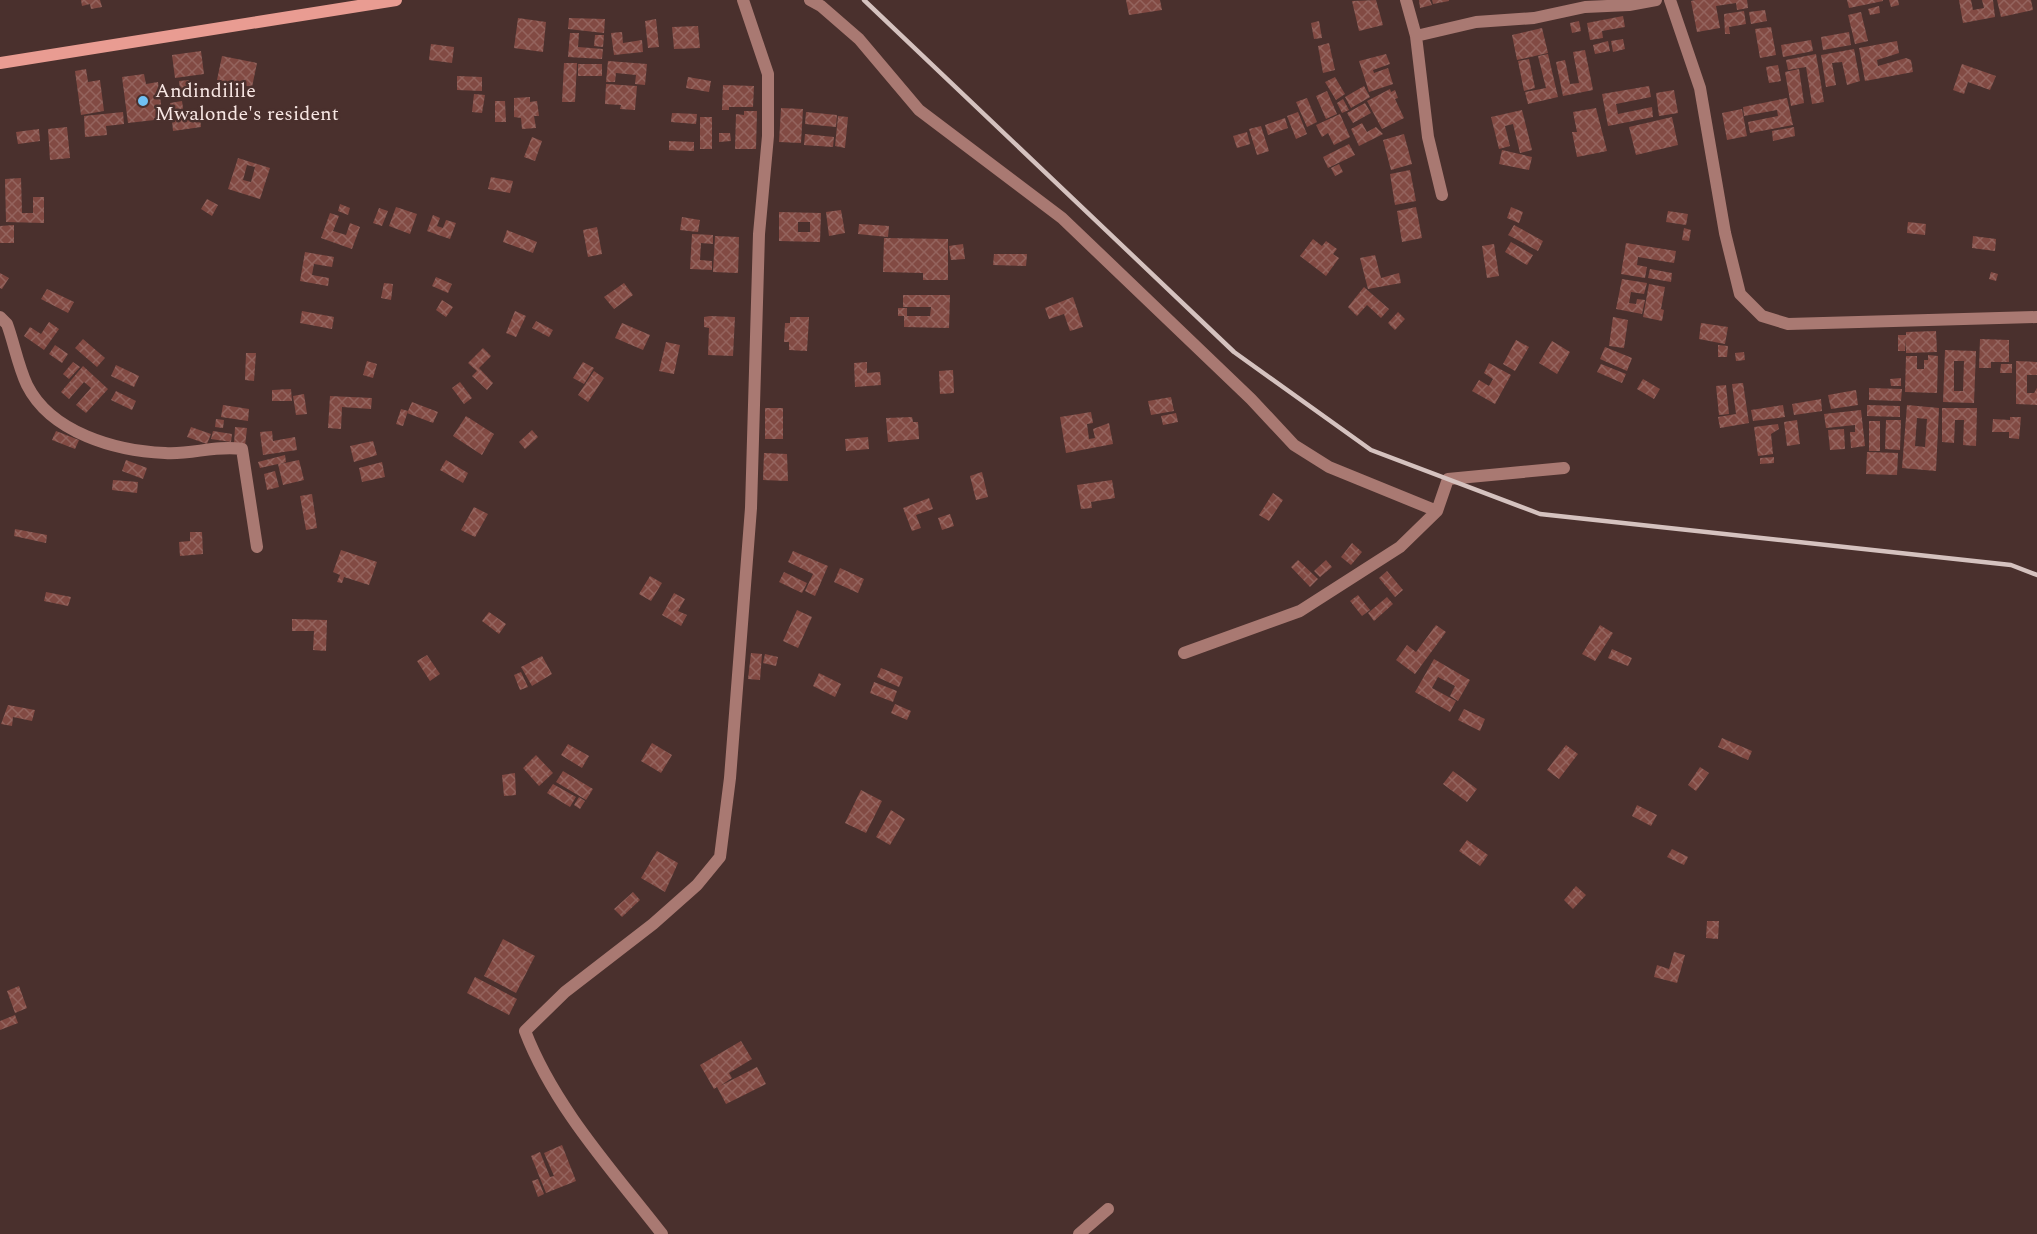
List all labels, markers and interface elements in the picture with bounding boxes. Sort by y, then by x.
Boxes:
place label: Andindilile Mwalonde's resident [155,76,339,129]
marker: Andindilile Mwalonde's resident [136,94,150,108]

